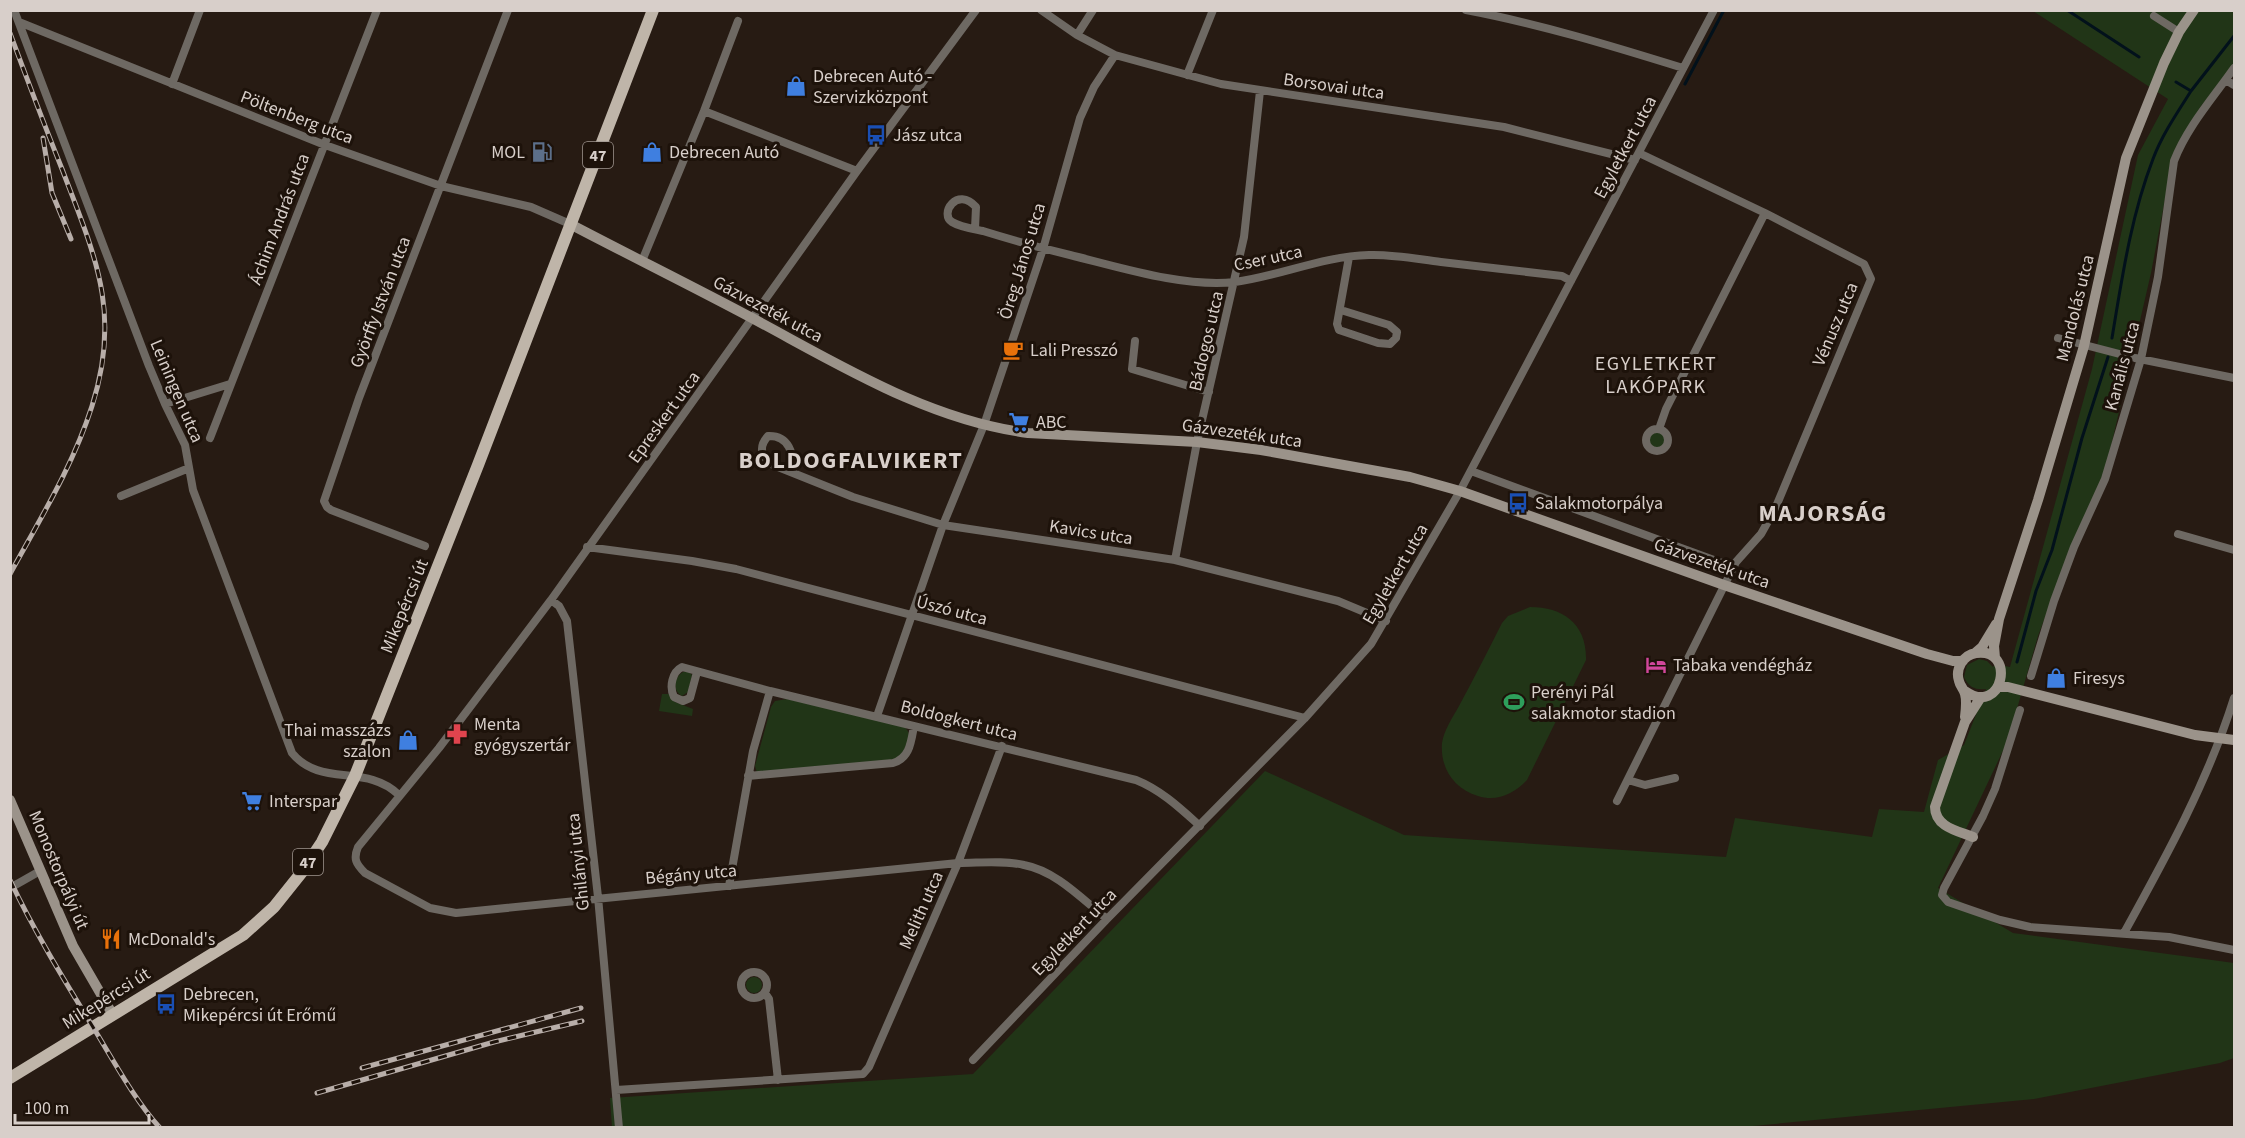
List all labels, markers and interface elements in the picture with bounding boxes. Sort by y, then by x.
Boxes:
place label: Debrecen Autó - Szervizközpont [813,64,932,110]
street label: Borsovai utca [1282,67,1386,106]
shop icon: Debrecen Autó - Szervizközpont [784,74,808,98]
street label: Pöltenberg utca [237,84,357,150]
street label: Egyletkert utca [1588,92,1663,203]
bus stop icon: Jász utca [864,123,888,147]
place label: Jász utca [893,123,962,148]
place label: MOL [491,140,525,165]
fuel station icon: MOL [530,140,554,164]
shop icon: Debrecen Autó [640,140,664,164]
place label: Debrecen Autó [669,140,779,165]
road number: 47 [583,142,613,168]
street label: Áchim András utca [243,150,316,289]
street label: Öreg János utca [993,200,1052,322]
street label: Györffy István utca [344,233,417,372]
street label: Cser utca [1232,239,1305,278]
street label: Mandolás utca [2050,252,2101,364]
street label: Gázvezeték utca [708,270,827,349]
street label: Vénusz utca [1807,278,1864,370]
street label: Bádogos utca [1183,289,1230,394]
street label: Kanális utca [2099,319,2146,413]
street label: Leiningen utca [144,336,210,447]
cafe icon: Lali Presszó [1001,338,1025,362]
place label: Lali Presszó [1030,338,1118,363]
district label: EGYLETKERT LAKÓPARK [1595,350,1717,401]
street label: Epreskert utca [622,366,706,468]
supermarket icon: ABC [1007,410,1031,434]
place label: ABC [1036,410,1067,435]
street label: Gázvezeték utca [1180,413,1304,454]
district label: BOLDOGFALVIKERT [739,443,963,478]
bus stop icon: Salakmotorpálya [1506,491,1530,515]
place label: Salakmotorpálya [1535,491,1663,516]
district label: MAJORSÁG [1758,496,1888,531]
street label: Kavics utca [1047,514,1135,551]
street label: Egyletkert utca [1356,519,1434,629]
street label: Gázvezeték utca [1650,532,1773,595]
street label: Mikepércsi út [374,555,435,657]
street label: Úszó utca [914,589,990,632]
hotel icon: Tabaka vendégház [1644,653,1668,677]
place label: Tabaka vendégház [1673,653,1812,678]
shop icon: Firesys [2044,666,2068,690]
place label: Firesys [2073,666,2125,691]
place label: Perényi Pál salakmotor stadion [1531,680,1676,726]
sports icon: Perényi Pál salakmotor stadion [1502,690,1526,714]
street label: Boldogkert utca [898,694,1020,747]
place label: Menta gyógyszertár [474,712,571,758]
place label: Thai masszázs szalon [284,718,391,764]
pharmacy icon: Menta gyógyszertár [445,722,469,746]
shop icon: Thai masszázs szalon [396,728,420,752]
supermarket icon: Interspar [240,789,264,813]
place label: Interspar [269,789,338,814]
street label: Monostorpályi út [22,807,95,934]
street label: Ghilányi utca [561,812,596,912]
road number: 47 [293,849,323,875]
street label: Bégány utca [644,858,738,891]
street label: Melith utca [893,867,950,953]
street label: Egyletkert utca [1026,883,1123,982]
restaurant icon: McDonald's [99,927,123,951]
place label: McDonald's [128,927,215,952]
street label: Mikepércsi út [57,961,155,1035]
place label: Debrecen, Mikepércsi út Erőmű [183,982,336,1028]
bus stop icon: Debrecen, Mikepércsi út Erőmű [154,992,178,1016]
scale bar [15,1087,148,1125]
text: 100 m [24,1096,69,1121]

